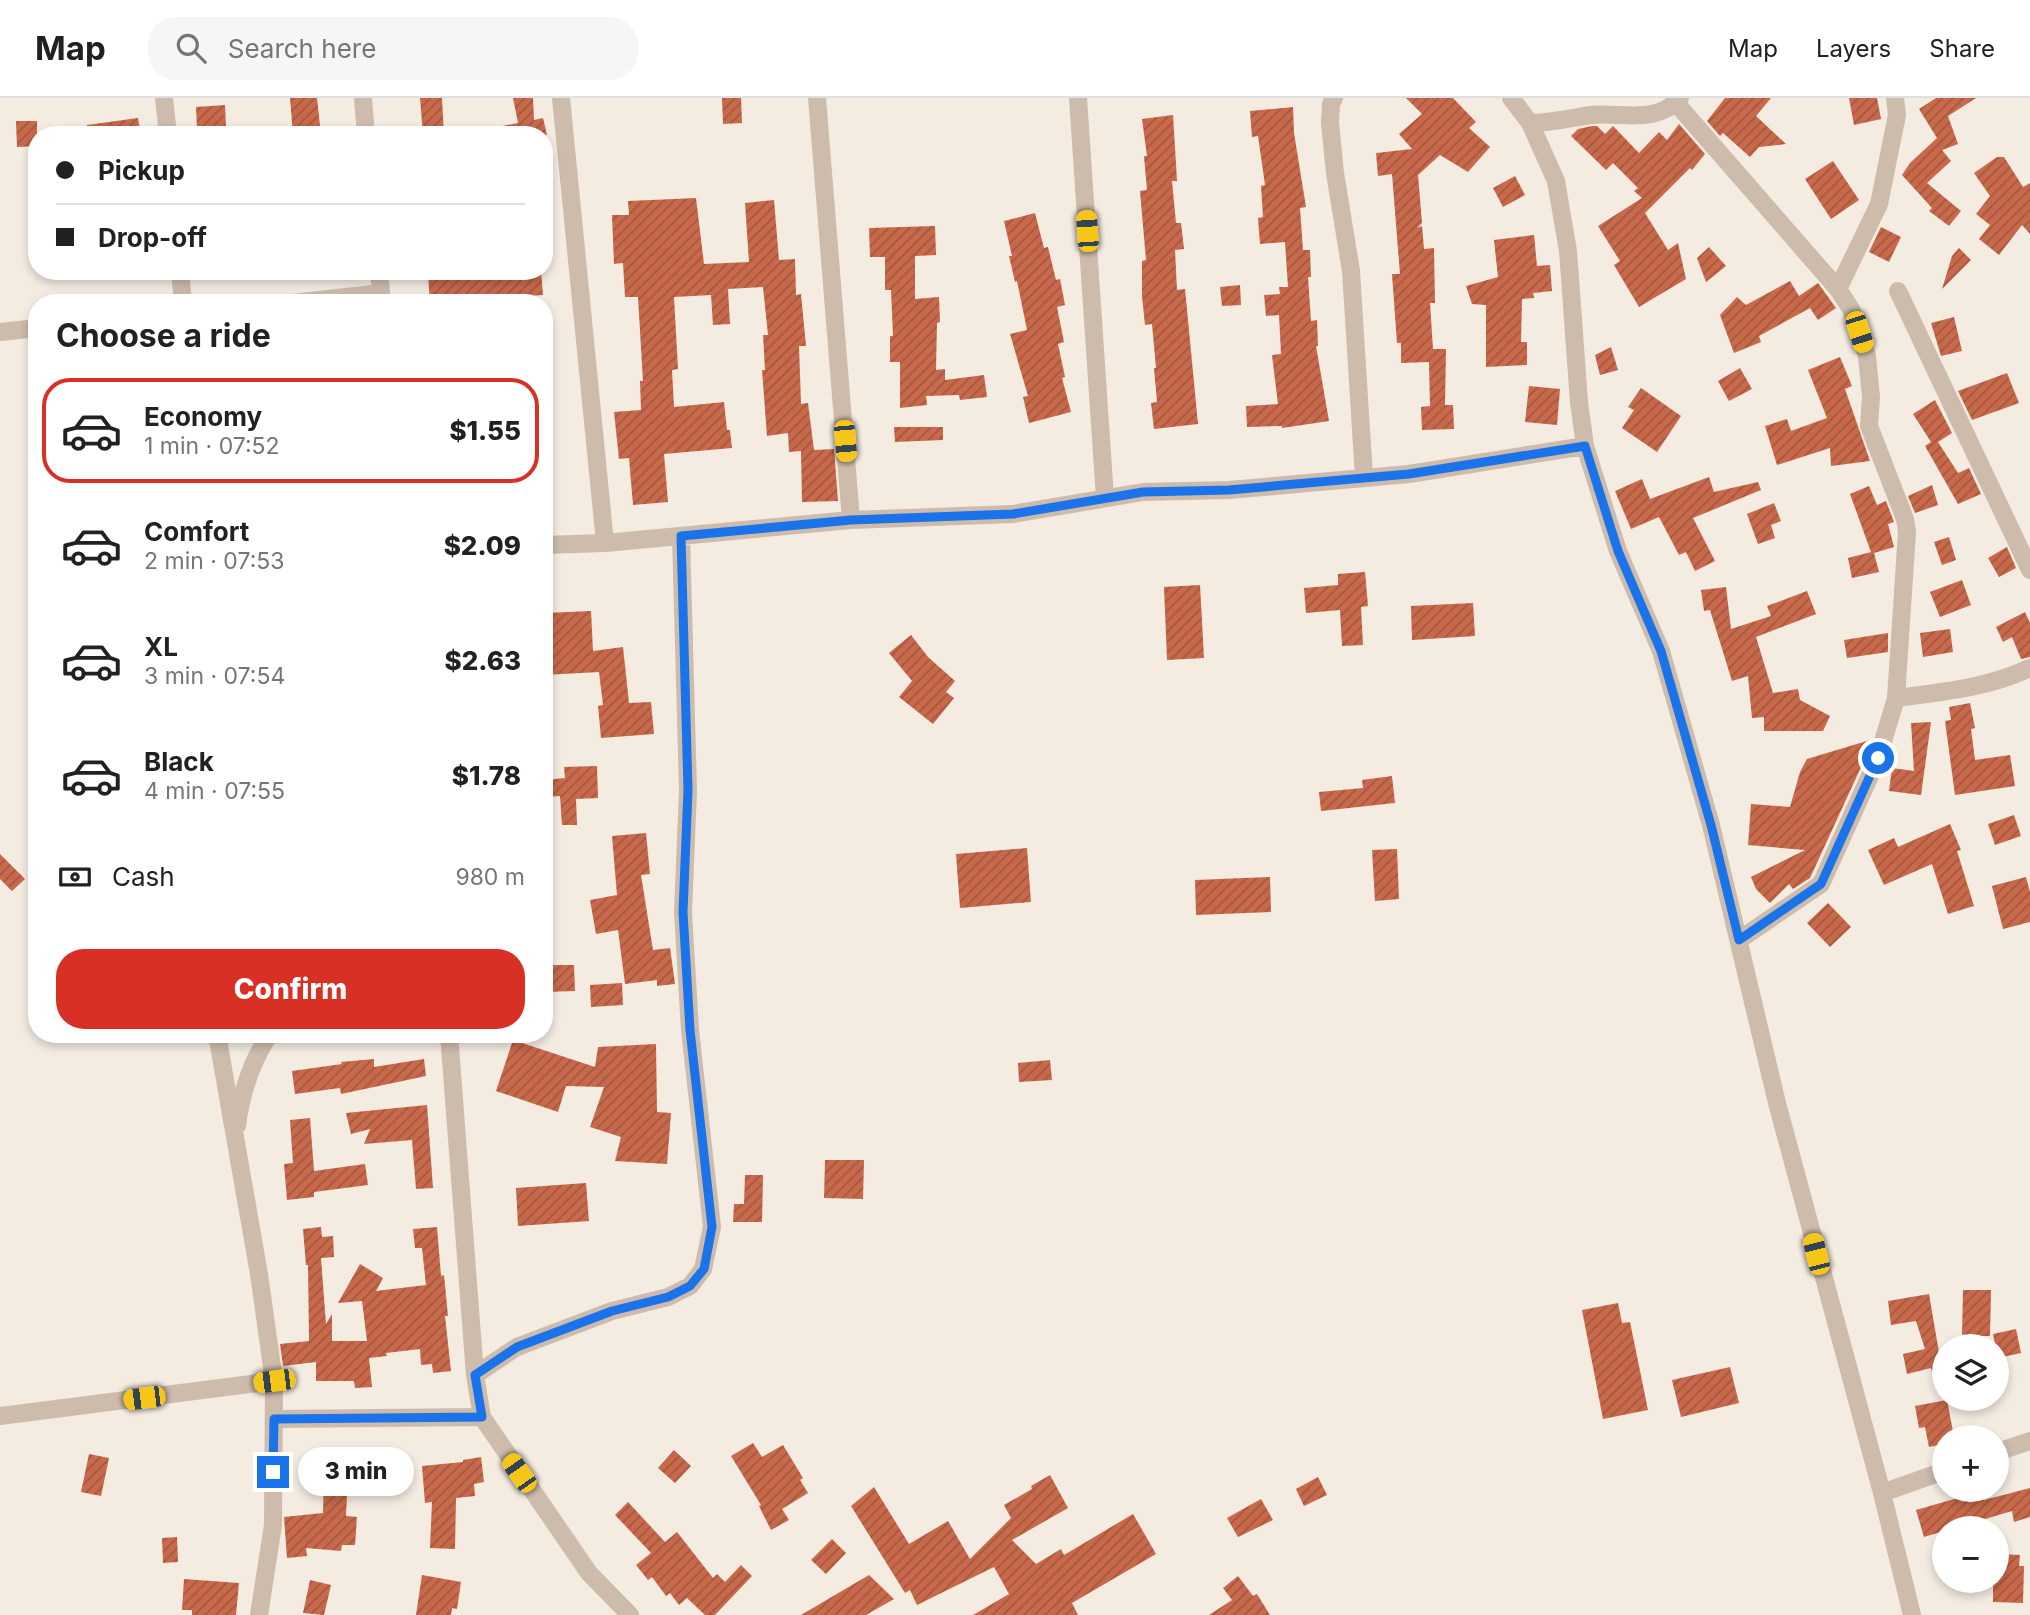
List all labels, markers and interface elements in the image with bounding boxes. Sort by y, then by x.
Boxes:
search box [148,17,638,80]
text: Map [35,28,106,68]
icon: search [172,29,210,67]
text: Search here [228,33,376,64]
text: Map [1728,34,1778,63]
text: Layers [1816,34,1891,63]
text: Share [1929,34,1995,63]
text: Pickup [98,155,185,186]
car [1076,209,1099,253]
text: Drop-off [98,222,207,253]
car [1843,309,1876,355]
text: Choose a ride [56,316,271,355]
icon: car [60,399,123,462]
text: Economy [144,401,262,432]
text: $1.55 [449,415,521,446]
car [833,419,858,463]
text: 1 min · 07:52 [144,432,280,460]
icon: car [60,514,123,577]
text: Comfort [144,516,249,547]
text: $2.09 [444,530,521,561]
text: 2 min · 07:53 [144,547,284,575]
icon: car [60,629,123,692]
text: XL [144,631,178,662]
text: $2.63 [445,645,521,676]
text: 3 min · 07:54 [144,662,285,690]
route start [1862,742,1894,774]
icon: car [60,744,123,807]
text: Black [144,746,214,777]
text: $1.78 [452,760,521,791]
text: 4 min · 07:55 [144,777,285,805]
icon: cash [56,858,94,896]
text: Cash [112,861,175,892]
text: 980 m [455,863,525,891]
button: Confirm [56,949,525,1029]
car [1801,1231,1832,1277]
map controls [1932,1334,2009,1593]
button: layers [1932,1334,2009,1411]
car [252,1368,297,1394]
car [122,1385,167,1411]
button: + [1932,1425,2009,1502]
callout: 3 min [298,1448,413,1496]
car [499,1450,540,1496]
route end [257,1456,289,1488]
text: 3 min [325,1457,387,1485]
button: − [1932,1516,2009,1593]

